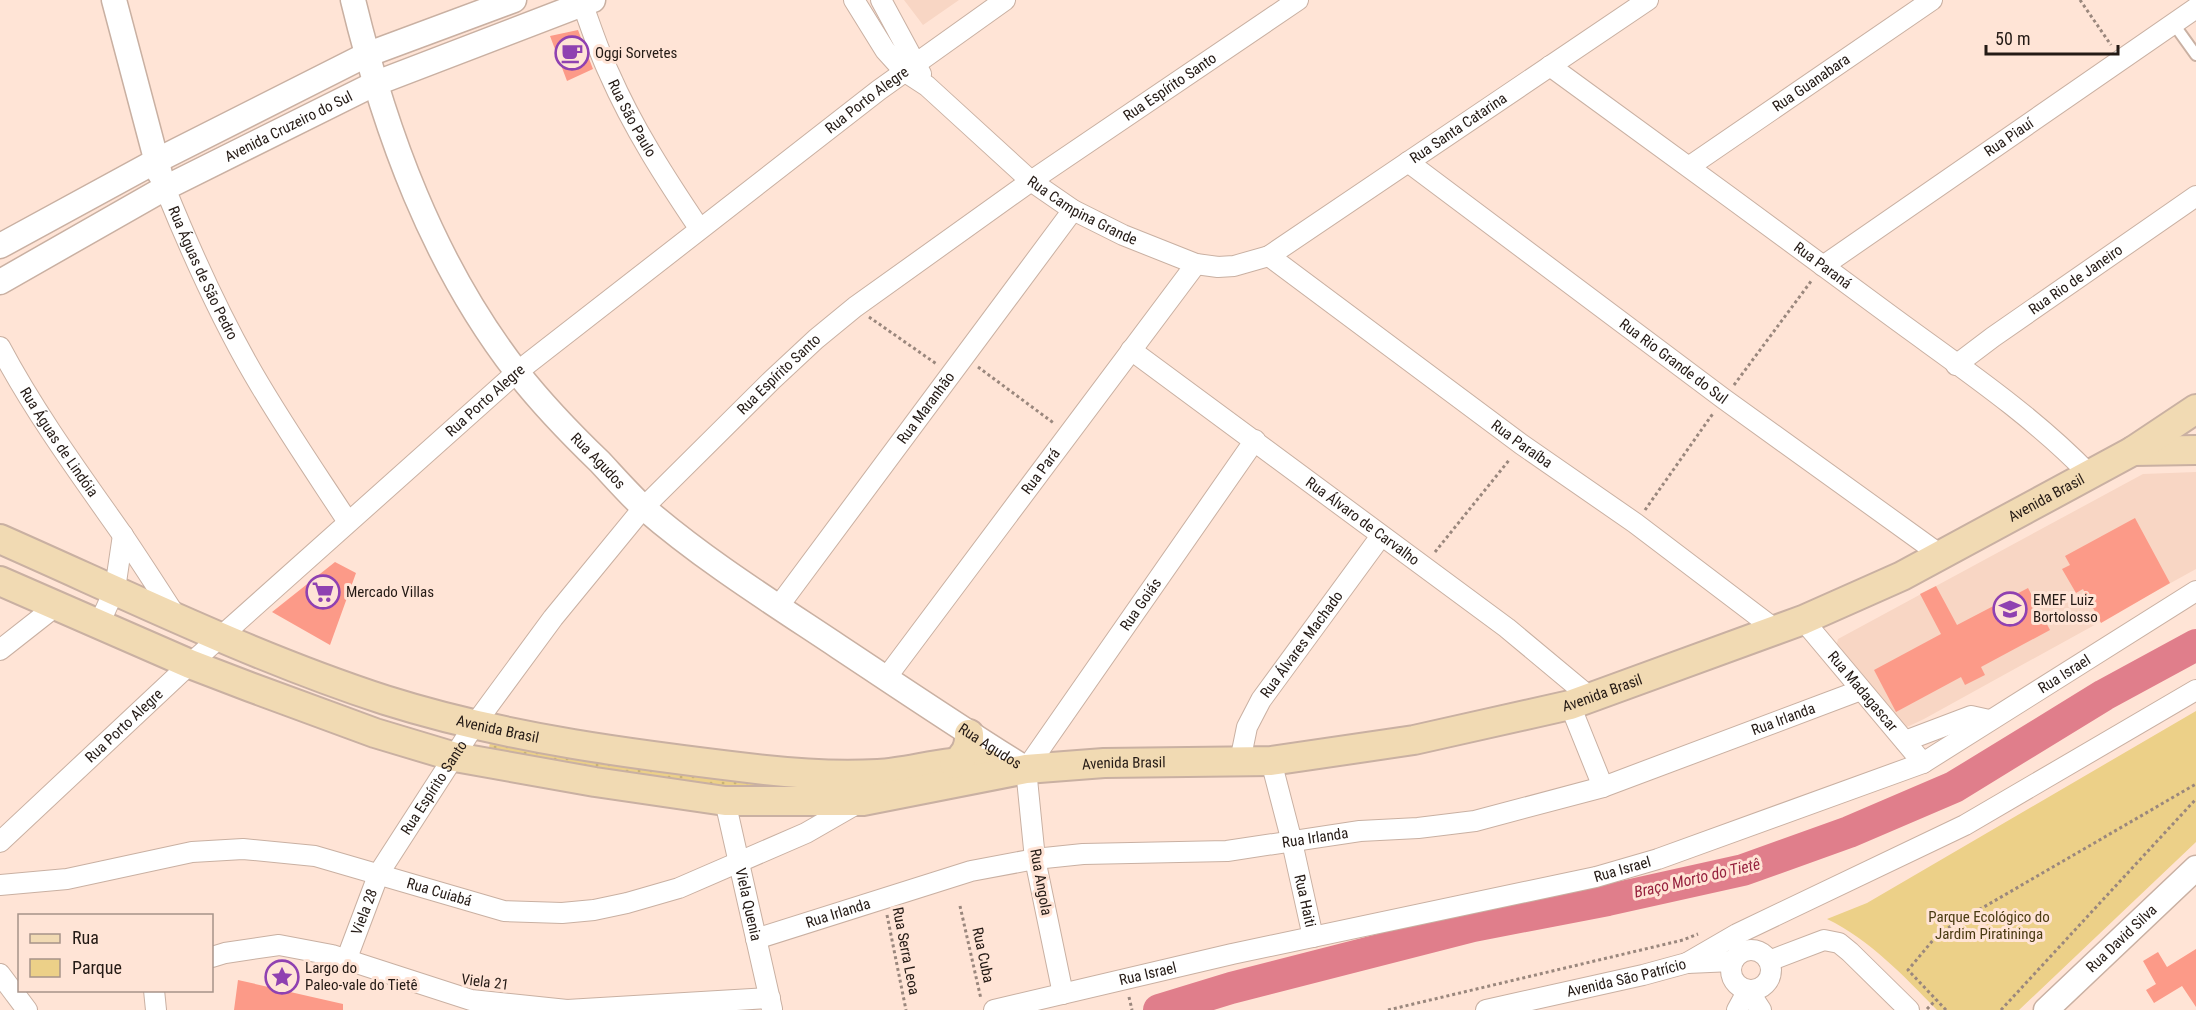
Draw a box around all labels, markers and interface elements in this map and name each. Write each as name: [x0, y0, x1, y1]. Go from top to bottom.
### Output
scale bar: [1986, 18, 2118, 56]
text: 50 m: [1995, 28, 2030, 49]
cafe icon: Oggi Sorvetes: [554, 35, 590, 71]
place label: Oggi Sorvetes: [595, 44, 678, 62]
street label: Rua Espírito Santo: [1120, 49, 1220, 125]
street label: Rua Guanabara: [1769, 50, 1853, 116]
street label: Rua Porto Alegre: [822, 63, 912, 137]
street label: Rua São Paulo: [604, 77, 660, 160]
street label: Avenida Cruzeiro do Sul: [222, 87, 355, 166]
street label: Rua Santa Catarina: [1406, 89, 1510, 167]
street label: Rua Piauí: [1981, 113, 2038, 161]
street label: Rua Campina Grande: [1024, 172, 1140, 249]
street label: Rua Águas de São Pedro: [164, 203, 242, 343]
street label: Rua Paraná: [1790, 238, 1855, 293]
street label: Rua Rio de Janeiro: [2025, 241, 2126, 318]
street label: Rua Rio Grande do Sul: [1616, 315, 1731, 408]
street label: Rua Espírito Santo: [733, 330, 824, 418]
street label: Rua Porto Alegre: [442, 360, 528, 440]
street label: Rua Maranhão: [893, 368, 959, 447]
street label: Rua Águas de Lindóia: [16, 384, 102, 500]
street label: Rua Paraíba: [1488, 416, 1556, 472]
street label: Rua Agudos: [567, 429, 629, 493]
street label: Rua Pará: [1018, 445, 1064, 498]
street label: Avenida Brasil: [2005, 470, 2087, 526]
street label: Rua Álvaro de Carvalho: [1302, 473, 1423, 569]
supermarket icon: Mercado Villas: [305, 574, 341, 610]
street label: Rua Goiás: [1116, 574, 1165, 634]
place label: Mercado Villas: [346, 583, 434, 601]
street label: Rua Álvares Machado: [1257, 587, 1347, 701]
school or university icon: EMEF Luiz Bortolosso: [1992, 591, 2028, 627]
place label: EMEF Luiz Bortolosso: [2033, 591, 2098, 626]
street label: Rua Madagascar: [1824, 647, 1902, 735]
street label: Rua Israel: [2035, 651, 2094, 697]
street label: Avenida Brasil: [1561, 670, 1645, 715]
street label: Rua Porto Alegre: [81, 685, 167, 766]
street label: Rua Irlanda: [1749, 699, 1818, 739]
street label: Avenida Brasil: [455, 711, 540, 747]
street label: Rua Agudos: [955, 719, 1025, 773]
street label: Rua Espírito Santo: [397, 737, 471, 838]
street label: Avenida Brasil: [1081, 753, 1166, 774]
street label: Rua Irlanda: [1281, 824, 1349, 852]
street label: Rua Angola: [1026, 847, 1056, 917]
street label: Rua Israel: [1592, 853, 1653, 886]
water label: Braço Morto do Tietê: [1632, 854, 1762, 902]
street label: Viela Quenia: [731, 866, 765, 943]
street label: Rua Haiti: [1290, 873, 1320, 929]
street label: Rua Cuiabá: [405, 874, 474, 910]
street label: Viela 28: [348, 886, 381, 937]
street label: Rua Irlanda: [803, 894, 873, 932]
street label: Rua David Silva: [2082, 901, 2161, 976]
street label: Rua Serra Leoa: [889, 906, 923, 996]
park label: Parque Ecológico do Jardim Piratininga: [1928, 908, 2050, 943]
legend: [18, 914, 213, 992]
street label: Rua Cuba: [968, 926, 998, 984]
text: Rua: [72, 927, 99, 948]
street label: Avenida São Patrício: [1565, 955, 1688, 1001]
text: Parque: [72, 957, 122, 978]
street label: Rua Israel: [1117, 958, 1178, 989]
place icon: Largo do Paleo-vale do Tietê: [264, 959, 300, 995]
place label: Largo do Paleo-vale do Tietê: [305, 959, 417, 994]
street label: Viela 21: [460, 970, 510, 994]

